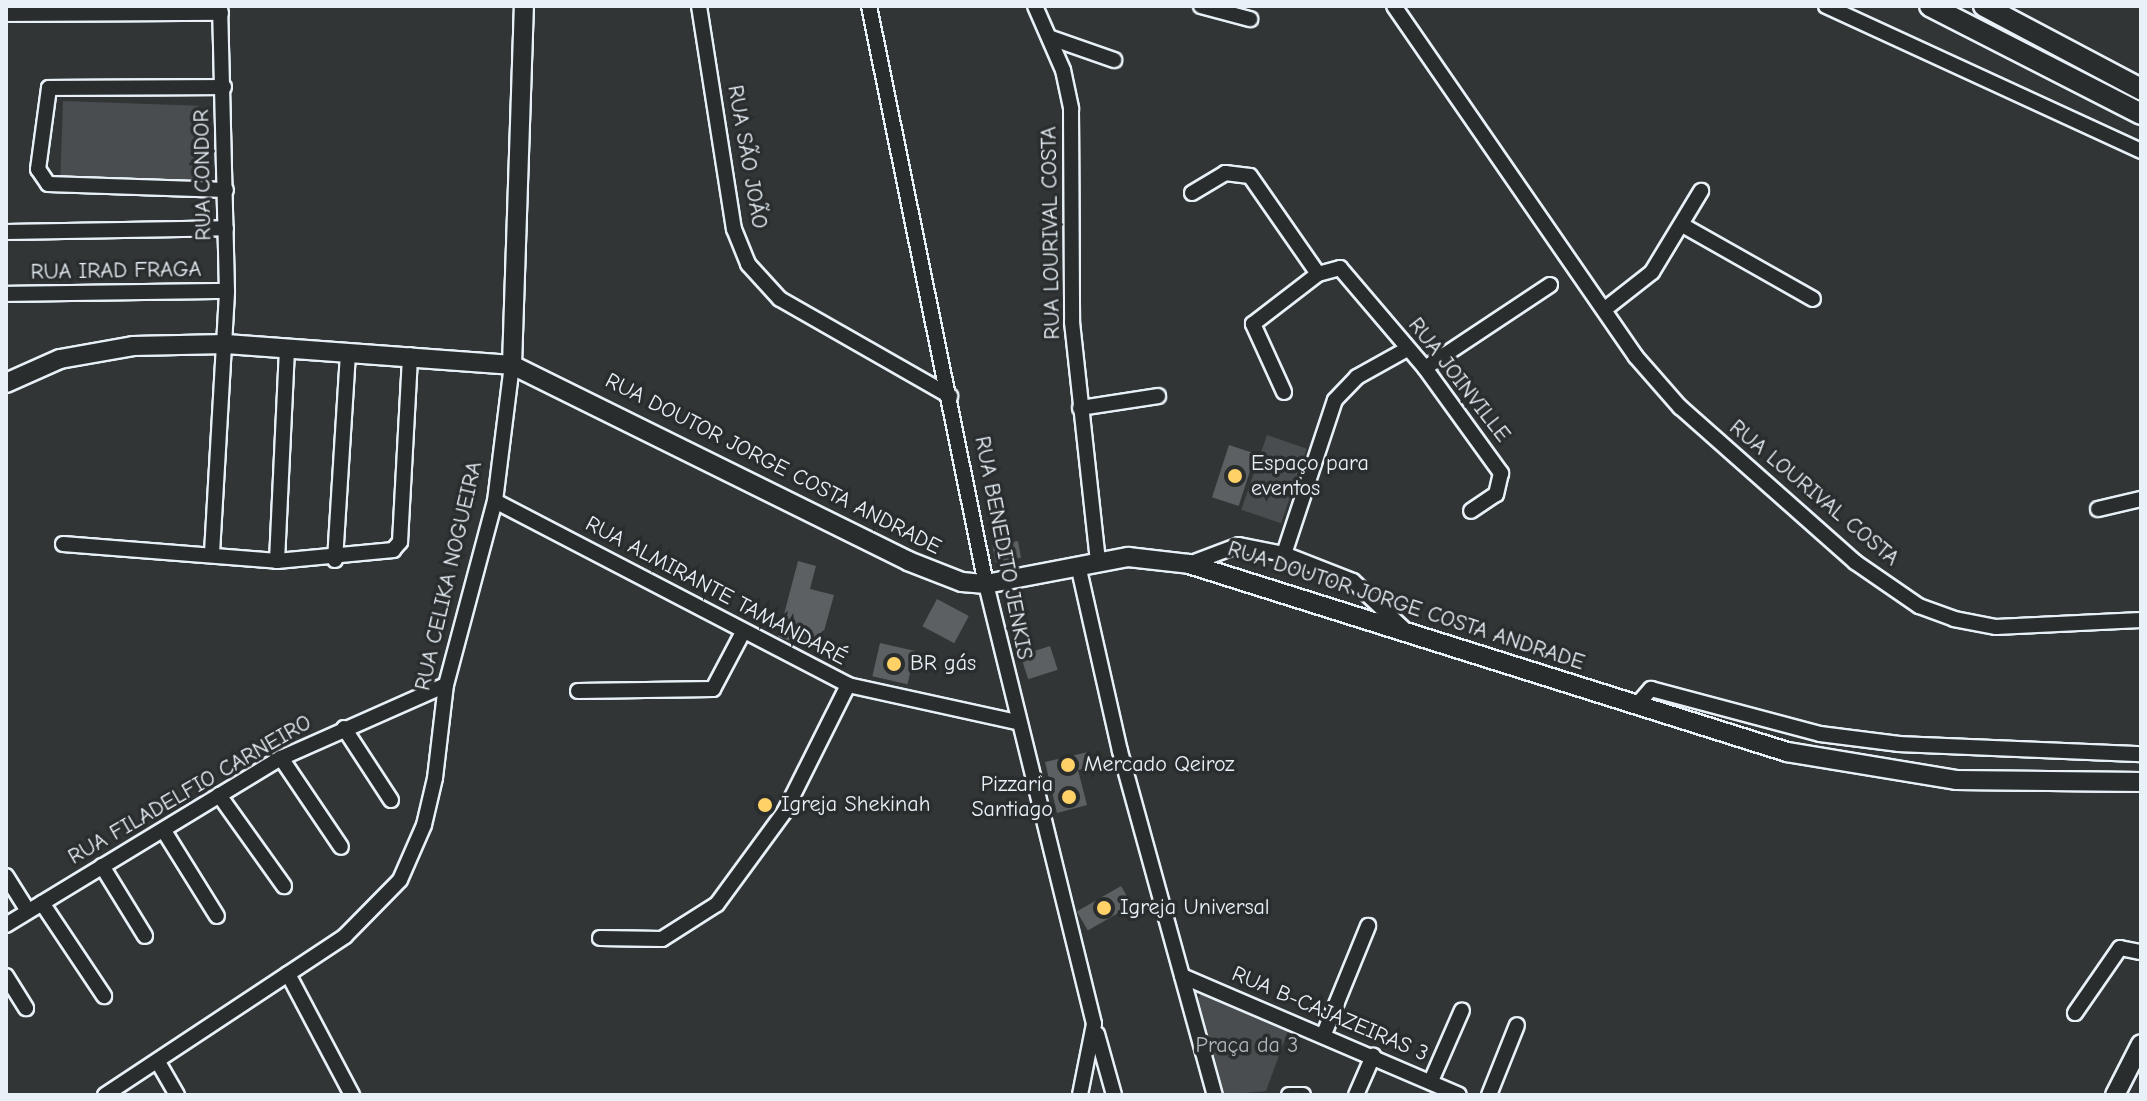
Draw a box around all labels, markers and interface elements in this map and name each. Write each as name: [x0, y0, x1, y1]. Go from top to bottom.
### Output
street label: RUA SÃO JOÃO: [721, 83, 773, 231]
street label: RUA CONDOR: [189, 109, 217, 241]
street label: RUA LOURIVAL COSTA: [1036, 126, 1066, 340]
street label: RUA IRAD FRAGA: [30, 256, 202, 286]
street label: RUA JOINVILLE: [1402, 313, 1516, 447]
street label: RUA DOUTOR JORGE COSTA ANDRADE: [601, 367, 945, 561]
street label: RUA LOURIVAL COSTA: [1724, 414, 1904, 572]
street label: RUA BENEDITO JENKIS: [968, 434, 1038, 662]
place label: Espaço para eventos: [1251, 450, 1369, 502]
street label: RUA CELIKA NOGUEIRA: [410, 459, 488, 693]
marker: Espaço para eventos: [1226, 467, 1244, 485]
street label: RUA ALMIRANTE TAMANDARÉ: [581, 511, 851, 671]
street label: RUA DOUTOR JORGE COSTA ANDRADE: [1224, 536, 1588, 676]
place label: BR gás: [910, 651, 976, 677]
marker: BR gás: [885, 655, 903, 673]
street label: RUA FILADELFIO CARNEIRO: [64, 709, 316, 871]
place label: Mercado Qeiroz: [1084, 752, 1235, 778]
marker: Mercado Qeiroz: [1059, 756, 1077, 774]
place label: Pizzaria Santiago: [971, 771, 1053, 822]
marker: Pizzaria Santiago: [1060, 788, 1078, 806]
place label: Igreja Shekinah: [781, 792, 930, 818]
marker: Igreja Shekinah: [756, 796, 774, 814]
place label: Igreja Universal: [1120, 895, 1270, 921]
marker: Igreja Universal: [1095, 899, 1113, 917]
street label: RUA B-CAJAZEIRAS 3: [1228, 961, 1432, 1067]
park label: Praça da 3: [1196, 1033, 1298, 1059]

